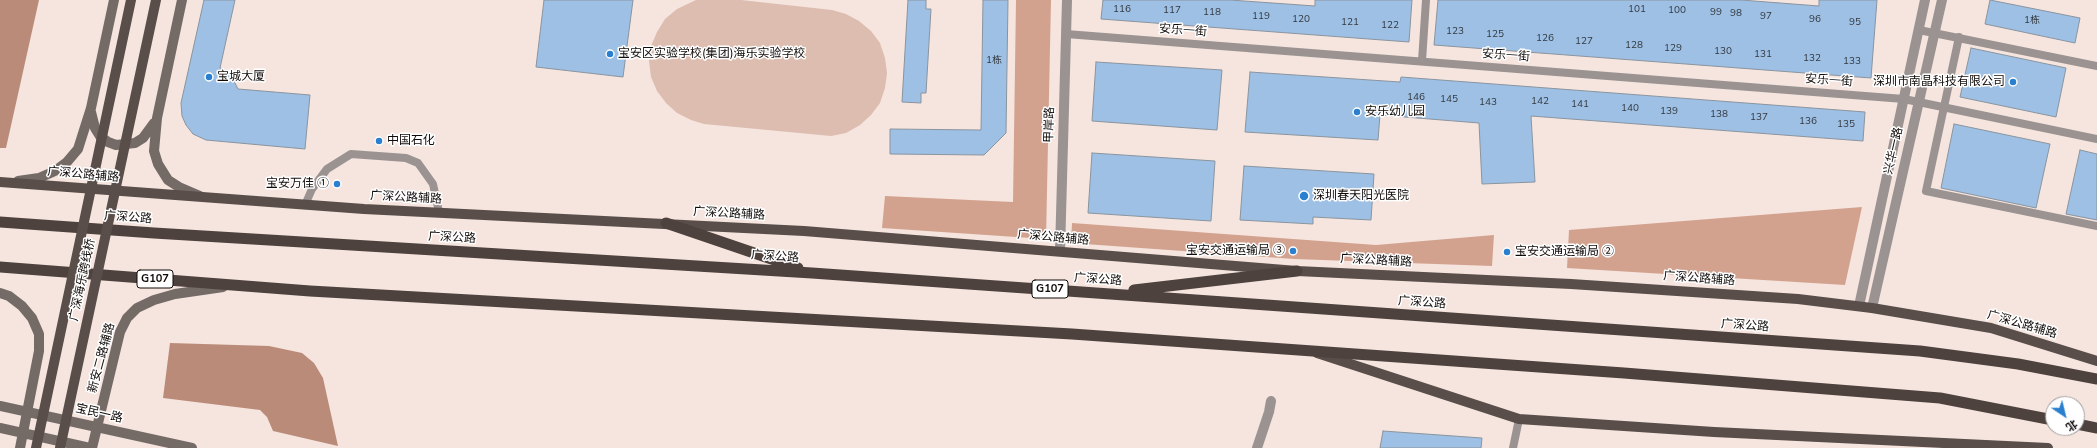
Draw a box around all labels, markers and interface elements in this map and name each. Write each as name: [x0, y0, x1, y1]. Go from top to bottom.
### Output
house number: 116: [1113, 4, 1131, 16]
house number: 101: [1628, 4, 1646, 16]
house number: 117: [1163, 5, 1181, 17]
house number: 100: [1668, 5, 1686, 17]
house number: 118: [1203, 7, 1221, 19]
house number: 99: [1710, 7, 1722, 19]
house number: 98: [1730, 8, 1742, 20]
house number: 119: [1252, 11, 1270, 23]
house number: 97: [1760, 11, 1772, 23]
house number: 120: [1292, 14, 1310, 26]
house number: 96: [1809, 14, 1821, 26]
house number: 1栋: [2024, 15, 2040, 27]
house number: 121: [1341, 17, 1359, 29]
house number: 95: [1849, 17, 1861, 29]
house number: 122: [1381, 20, 1399, 32]
street label: 安乐一街: [1159, 22, 1207, 40]
house number: 123: [1446, 26, 1464, 38]
house number: 125: [1486, 29, 1504, 41]
house number: 126: [1536, 33, 1554, 45]
house number: 127: [1575, 36, 1593, 48]
house number: 128: [1625, 40, 1643, 52]
house number: 129: [1664, 43, 1682, 55]
house number: 130: [1714, 46, 1732, 58]
place label: 宝安区实验学校(集团)海乐实验学校: [618, 47, 806, 61]
street label: 安乐一街: [1482, 47, 1530, 65]
marker: 宝安区实验学校(集团)海乐实验学校: [605, 49, 615, 59]
house number: 131: [1754, 49, 1772, 61]
house number: 132: [1803, 53, 1821, 65]
house number: 1栋: [986, 55, 1002, 67]
house number: 133: [1843, 56, 1861, 68]
place label: 宝城大厦: [217, 70, 265, 84]
marker: 宝城大厦: [204, 72, 214, 82]
street label: 安乐一街: [1805, 72, 1853, 90]
place label: 深圳市南晶科技有限公司: [1873, 75, 2005, 89]
marker: 深圳市南晶科技有限公司: [2008, 77, 2018, 87]
house number: 146: [1407, 92, 1425, 104]
house number: 145: [1440, 94, 1458, 106]
house number: 142: [1531, 96, 1549, 108]
house number: 143: [1479, 97, 1497, 109]
house number: 141: [1571, 99, 1589, 111]
house number: 140: [1621, 103, 1639, 115]
place label: 安乐幼儿园: [1365, 105, 1425, 119]
house number: 139: [1660, 106, 1678, 118]
street label: 甲岸路: [1042, 107, 1058, 143]
marker: 安乐幼儿园: [1352, 107, 1362, 117]
house number: 138: [1710, 109, 1728, 121]
house number: 137: [1750, 112, 1768, 124]
house number: 136: [1799, 116, 1817, 128]
house number: 135: [1837, 119, 1855, 131]
street label: 兴华一路: [1882, 126, 1906, 176]
place label: 中国石化: [387, 134, 435, 148]
marker: 中国石化: [374, 136, 384, 146]
street label: 广深公路辅路: [47, 165, 119, 185]
place label: 宝安万佳 ①: [266, 177, 329, 191]
marker: 宝安万佳 ①: [332, 179, 342, 189]
street label: 广深公路辅路: [370, 189, 442, 207]
place label: 深圳春天阳光医院: [1313, 189, 1409, 203]
marker: 深圳春天阳光医院: [1298, 190, 1310, 202]
street label: 广深公路辅路: [693, 205, 765, 223]
street label: 广深公路: [104, 209, 152, 227]
street label: 广深公路辅路: [1017, 228, 1089, 248]
street label: 广深公路: [428, 230, 476, 246]
street label: 广深海乐跨线桥: [67, 237, 99, 323]
place label: 宝安交通运输局 ③: [1186, 244, 1285, 258]
place label: 宝安交通运输局 ②: [1515, 245, 1614, 259]
marker: 宝安交通运输局 ③: [1288, 246, 1298, 256]
marker: 宝安交通运输局 ②: [1502, 247, 1512, 257]
street label: 广深公路: [751, 248, 799, 266]
street label: 广深公路辅路: [1340, 252, 1412, 270]
street label: 广深公路辅路: [1663, 269, 1735, 289]
road number: G107: [137, 270, 173, 288]
street label: 广深公路: [1074, 271, 1122, 289]
road number: G107: [1032, 280, 1068, 298]
street label: 广深公路: [1398, 294, 1446, 312]
street label: 广深公路辅路: [1985, 308, 2059, 342]
street label: 广深公路: [1721, 317, 1769, 335]
street label: 新安二路辅路: [86, 321, 118, 395]
north arrow: [2045, 396, 2085, 436]
street label: 宝民一路: [74, 402, 124, 426]
text: 北: [2063, 416, 2080, 435]

